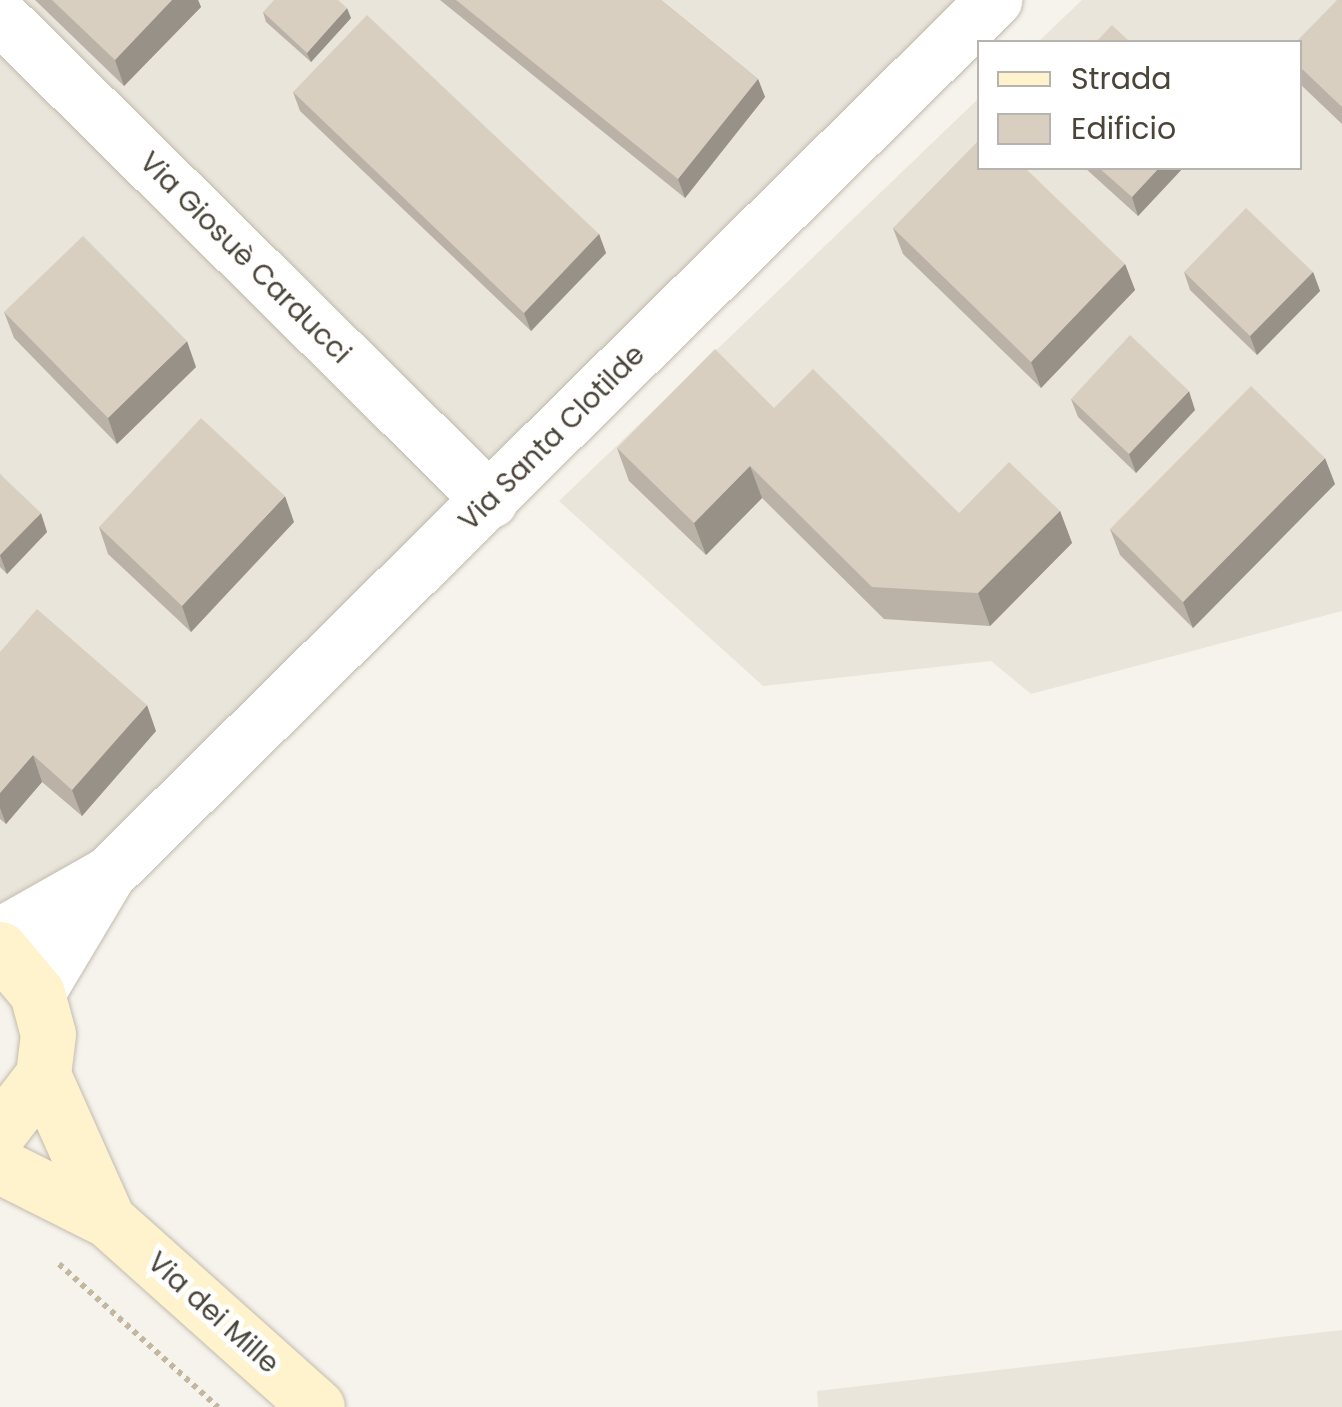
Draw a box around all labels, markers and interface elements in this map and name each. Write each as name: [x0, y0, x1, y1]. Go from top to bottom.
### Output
legend: [977, 40, 1302, 170]
text: Strada: [1071, 57, 1172, 100]
text: Edificio: [1071, 107, 1176, 150]
street label: Via Giosuè Carducci: [132, 145, 358, 371]
street label: Via Santa Clotilde: [452, 338, 652, 538]
street label: Via dei Mille: [140, 1245, 286, 1381]

